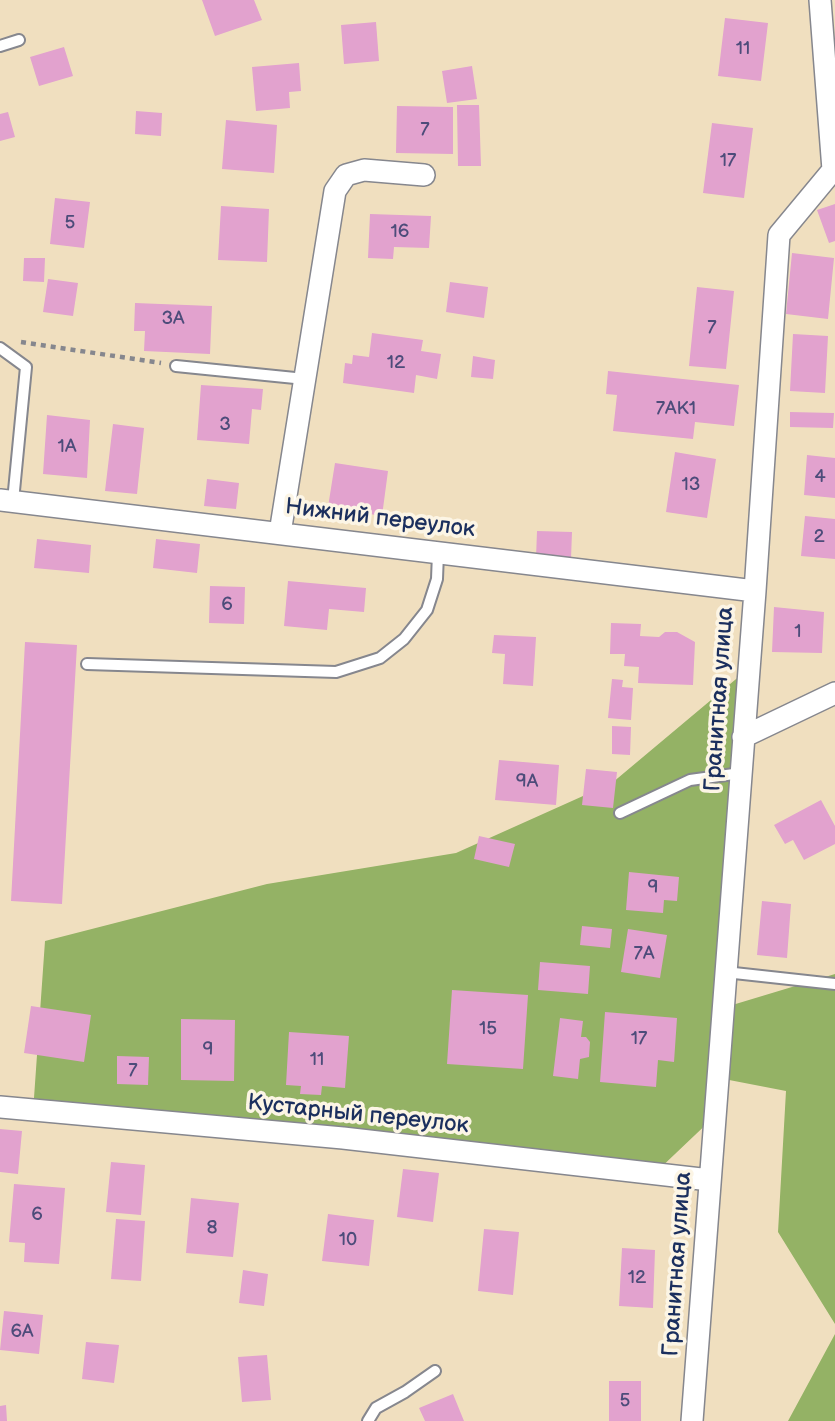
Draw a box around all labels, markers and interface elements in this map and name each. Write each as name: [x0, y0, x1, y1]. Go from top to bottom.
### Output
house number: 11: [736, 38, 750, 60]
house number: 7: [420, 119, 430, 141]
house number: 17: [720, 150, 736, 172]
house number: 5: [65, 212, 75, 234]
house number: 16: [391, 221, 409, 243]
house number: 3А: [161, 308, 185, 330]
house number: 7: [707, 317, 717, 339]
house number: 12: [387, 352, 405, 374]
house number: 7АК1: [656, 398, 696, 420]
house number: 3: [219, 414, 231, 436]
house number: 1А: [58, 436, 76, 458]
house number: 4: [814, 466, 826, 488]
house number: 13: [681, 474, 701, 496]
street label: Нижний переулок: [284, 494, 476, 544]
house number: 2: [813, 526, 825, 548]
house number: 6: [221, 594, 233, 616]
street label: Гранитная улица: [700, 606, 740, 792]
house number: 1: [794, 621, 802, 643]
house number: 9А: [516, 771, 538, 793]
house number: 9: [648, 877, 658, 899]
house number: 7А: [634, 943, 654, 965]
house number: 15: [479, 1018, 497, 1040]
house number: 17: [631, 1028, 647, 1050]
house number: 9: [203, 1039, 213, 1061]
house number: 11: [310, 1049, 324, 1071]
house number: 7: [128, 1060, 138, 1082]
street label: Кустарный переулок: [246, 1090, 470, 1140]
street label: Гранитная улица: [658, 1171, 698, 1357]
house number: 6: [31, 1204, 43, 1226]
house number: 8: [206, 1217, 218, 1239]
house number: 10: [339, 1229, 357, 1251]
house number: 12: [628, 1267, 646, 1289]
house number: 6А: [10, 1321, 34, 1343]
house number: 5: [620, 1390, 630, 1412]

